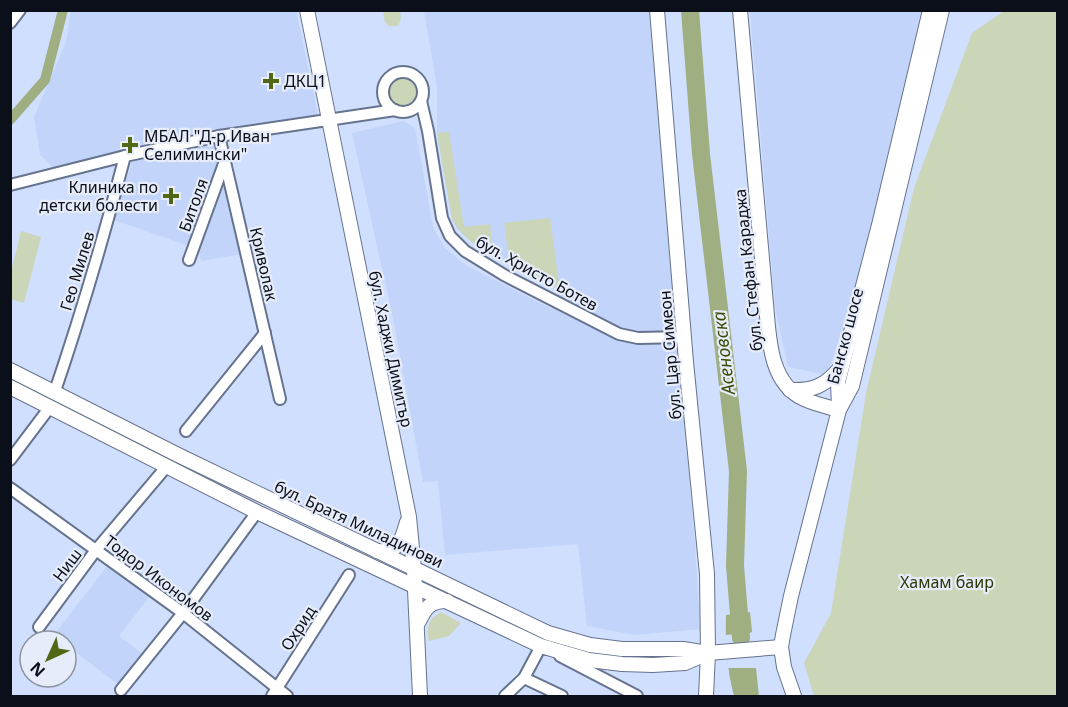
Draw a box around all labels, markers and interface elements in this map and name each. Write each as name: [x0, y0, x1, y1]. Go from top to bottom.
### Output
place label: ДКЦ1: [284, 70, 327, 92]
marker: ДКЦ1: [262, 72, 280, 90]
place label: МБАЛ "Д-р Иван Селимински": [144, 125, 270, 165]
marker: МБАЛ "Д-р Иван Селимински": [121, 136, 139, 154]
street label: Битоля: [173, 175, 213, 235]
place label: Клиника по детски болести: [39, 176, 158, 216]
marker: Клиника по детски болести: [162, 187, 180, 205]
street label: бул. Стефан Караджа: [729, 188, 767, 352]
street label: Криволак: [245, 225, 283, 303]
street label: Гео Милев: [55, 229, 99, 313]
street label: бул. Христо Ботев: [472, 230, 602, 316]
street label: бул. Хаджи Димитър: [364, 269, 418, 429]
street label: Банско шосе: [822, 285, 868, 386]
street label: бул. Цар Симеон: [653, 290, 687, 420]
water label: Асеновска: [706, 310, 740, 398]
street label: бул. Братя Миладинови: [271, 475, 447, 573]
street label: Тодор Икономов: [100, 530, 218, 626]
street label: Ниш: [47, 544, 87, 586]
park label: Хамам баир: [900, 571, 994, 593]
street label: Охрид: [275, 601, 321, 655]
north arrow: [18, 629, 78, 689]
text: N: [25, 657, 50, 682]

